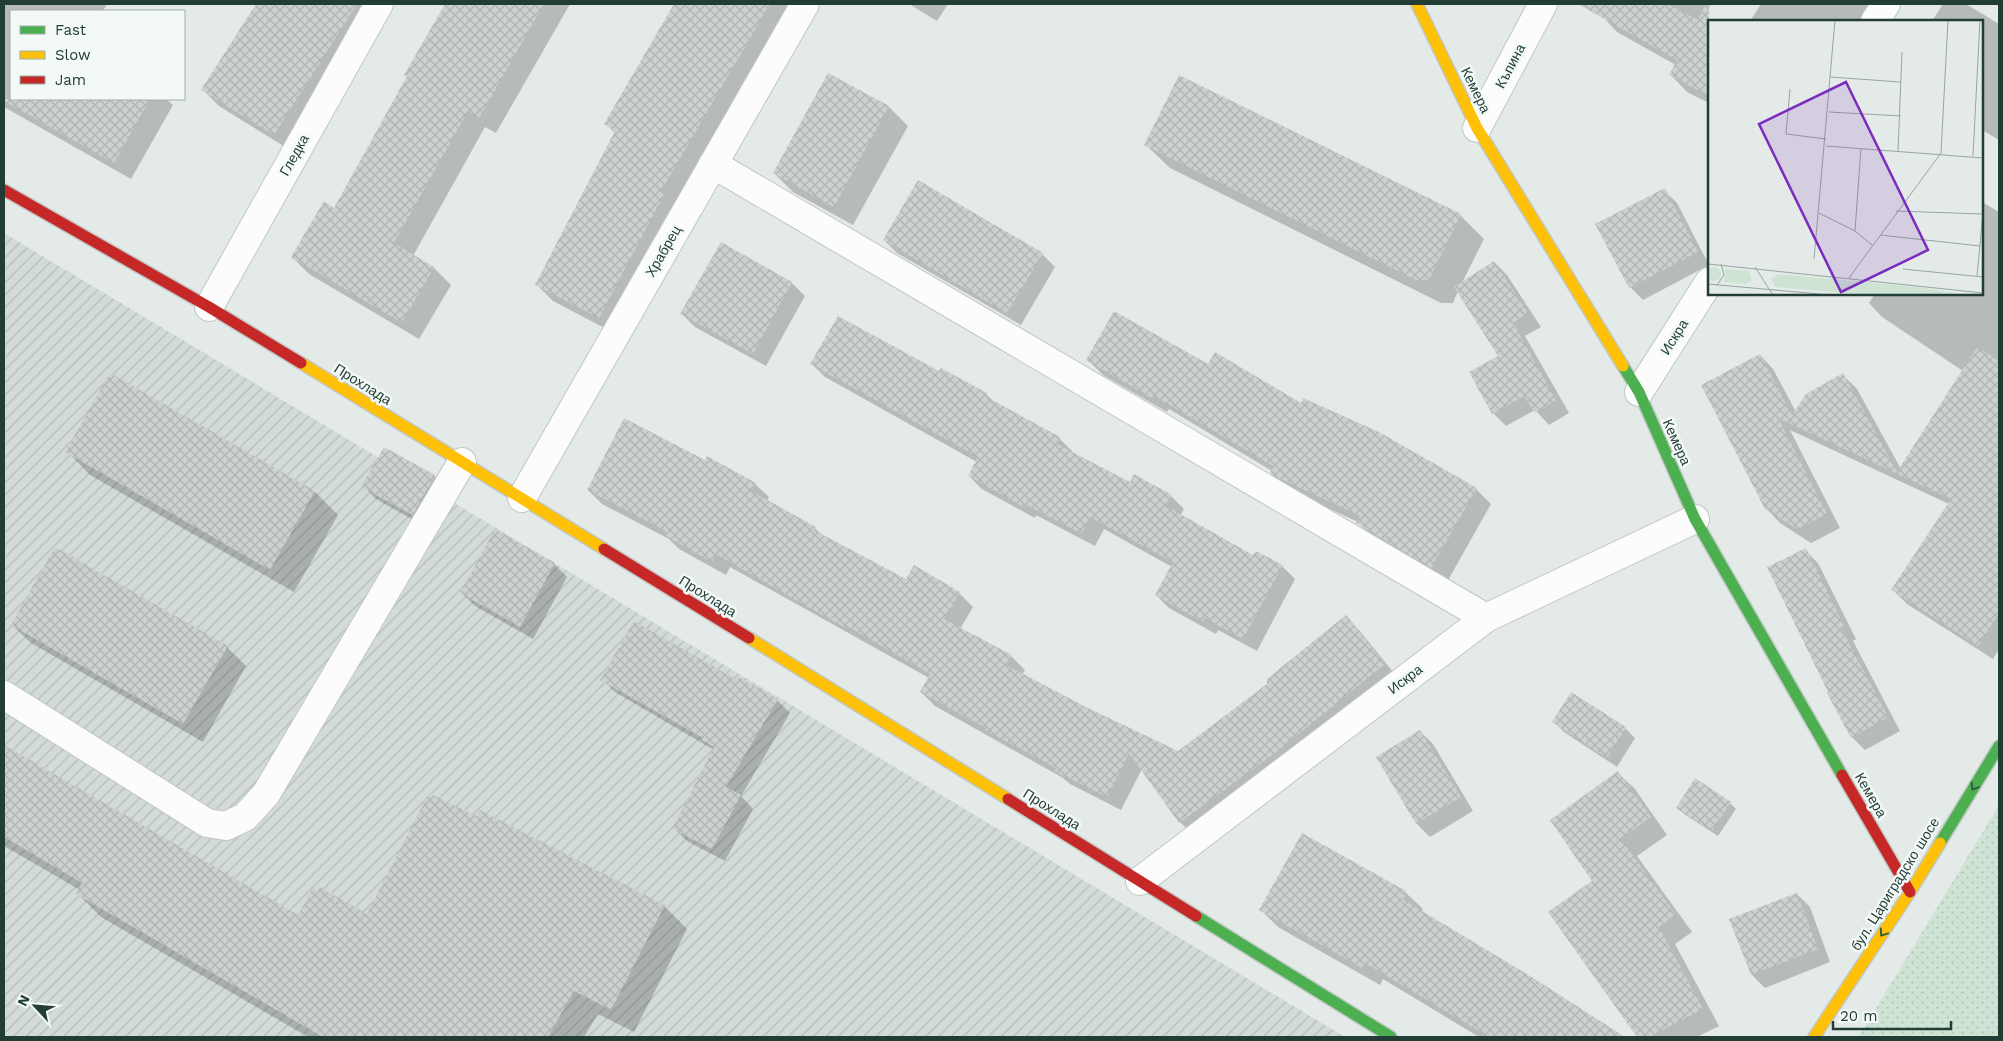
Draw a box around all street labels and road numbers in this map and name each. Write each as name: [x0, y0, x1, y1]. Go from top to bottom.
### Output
street label: Къпина: [1492, 41, 1528, 91]
street label: Кемера: [1458, 65, 1494, 116]
street label: Гледка: [276, 131, 312, 178]
street label: Храбрец: [642, 223, 684, 279]
street label: Искра: [1657, 316, 1691, 358]
street label: Прохлада: [331, 360, 395, 408]
street label: Кемера: [1660, 416, 1694, 468]
street label: Прохлада: [676, 572, 740, 620]
street label: Искра: [1385, 661, 1425, 697]
street label: Кемера: [1852, 770, 1890, 820]
street label: Прохлада: [1020, 785, 1084, 833]
street label: бул. Цариградско шосе: [1848, 814, 1943, 953]

